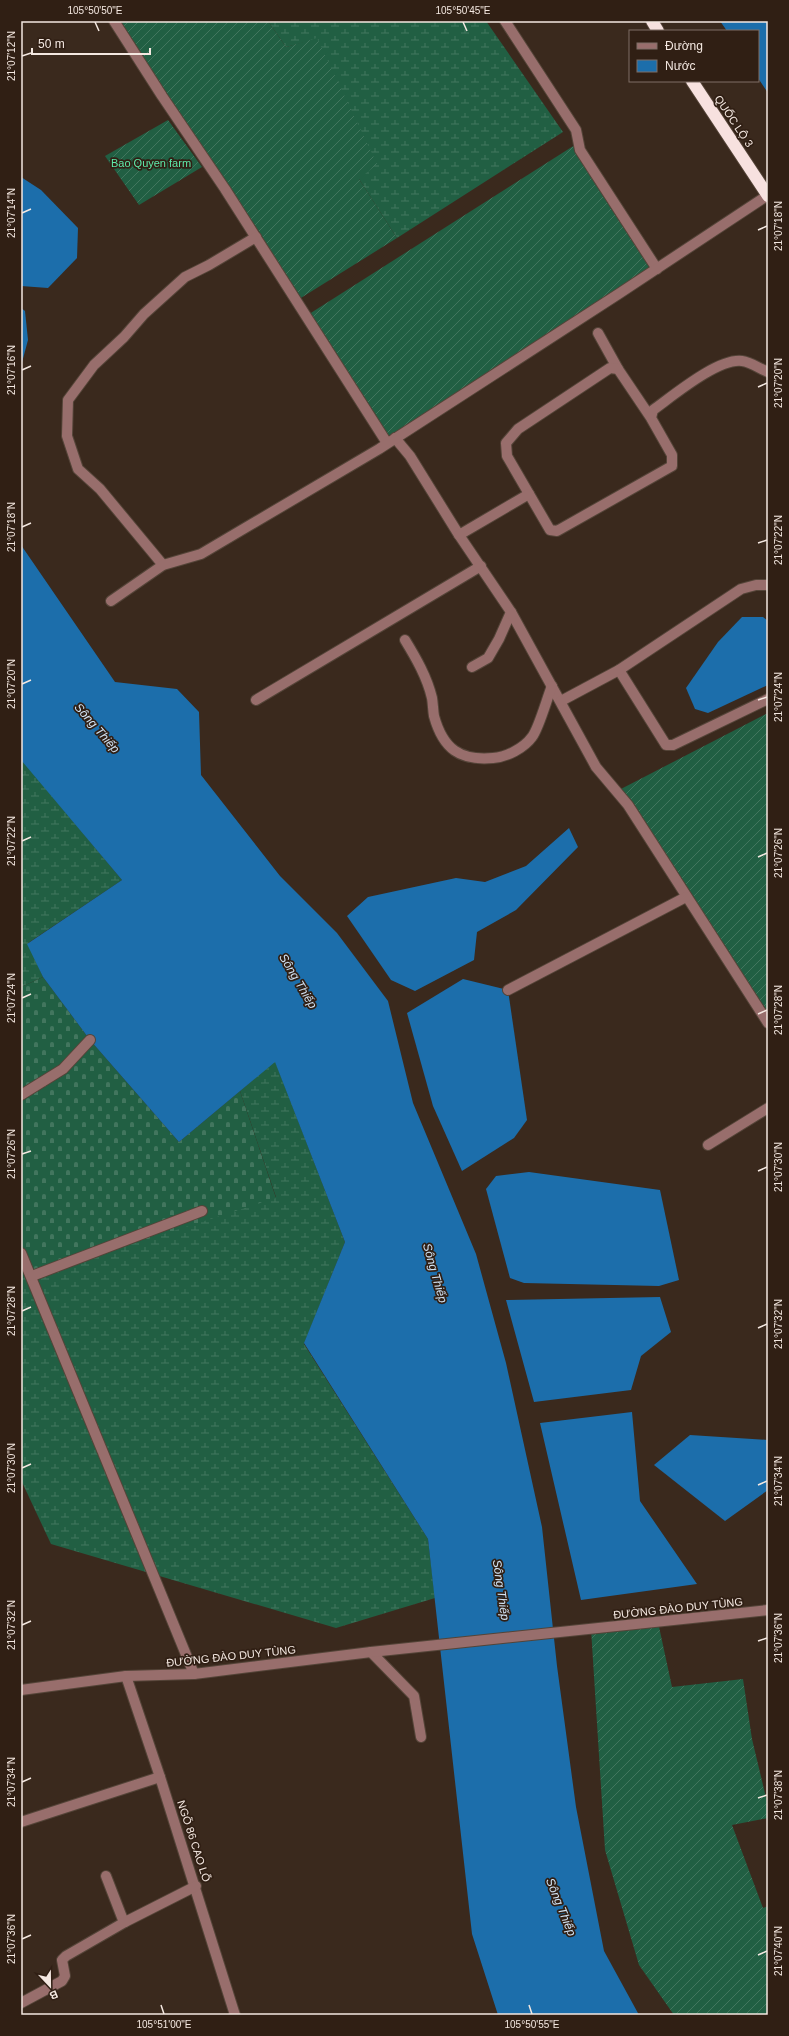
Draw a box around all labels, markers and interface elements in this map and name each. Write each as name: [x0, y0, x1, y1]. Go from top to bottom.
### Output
text: 105°50'50"E: [67, 5, 123, 16]
text: 105°50'45"E: [435, 5, 491, 16]
scale bar: [32, 30, 150, 56]
legend: [629, 30, 759, 82]
text: 21°07'12"N: [6, 31, 17, 81]
text: 50 m: [38, 37, 65, 51]
text: Đường: [665, 39, 703, 53]
text: Nước: [665, 59, 696, 73]
street label: QUỐC LỘ 3: [712, 92, 757, 149]
park label: Bao Quyen farm: [111, 157, 191, 169]
text: 21°07'14"N: [6, 188, 17, 238]
text: 21°07'18"N: [773, 201, 784, 251]
text: 21°07'16"N: [6, 345, 17, 395]
text: 21°07'20"N: [773, 358, 784, 408]
text: 21°07'18"N: [6, 502, 17, 552]
text: 21°07'22"N: [773, 515, 784, 565]
text: 21°07'20"N: [6, 659, 17, 709]
text: 21°07'24"N: [773, 672, 784, 722]
water label: Sông Thiếp: [72, 700, 123, 756]
text: 21°07'22"N: [6, 816, 17, 866]
text: 21°07'26"N: [773, 828, 784, 878]
water label: Sông Thiếp: [276, 951, 320, 1011]
text: 21°07'24"N: [6, 973, 17, 1023]
text: 21°07'28"N: [773, 985, 784, 1035]
text: 21°07'26"N: [6, 1129, 17, 1179]
text: 21°07'30"N: [773, 1142, 784, 1192]
water label: Sông Thiếp: [420, 1242, 450, 1305]
text: 21°07'28"N: [6, 1286, 17, 1336]
text: 21°07'32"N: [773, 1299, 784, 1349]
text: 21°07'30"N: [6, 1443, 17, 1493]
text: 21°07'34"N: [773, 1456, 784, 1506]
water label: Sông Thiếp: [490, 1559, 512, 1622]
street label: ĐƯỜNG ĐÀO DUY TÙNG: [613, 1595, 743, 1621]
text: 21°07'32"N: [6, 1600, 17, 1650]
text: 21°07'36"N: [773, 1613, 784, 1663]
street label: ĐƯỜNG ĐÀO DUY TÙNG: [166, 1643, 296, 1669]
text: 21°07'34"N: [6, 1757, 17, 1807]
text: 21°07'38"N: [773, 1770, 784, 1820]
street label: NGÕ 86 CAO LỖ: [175, 1799, 213, 1884]
water label: Sông Thiếp: [543, 1876, 579, 1938]
text: 21°07'36"N: [6, 1914, 17, 1964]
text: 21°07'40"N: [773, 1926, 784, 1976]
north arrow: [30, 1966, 70, 2006]
text: B: [48, 1988, 60, 2002]
text: 105°51'00"E: [136, 2019, 192, 2030]
text: 105°50'55"E: [504, 2019, 560, 2030]

